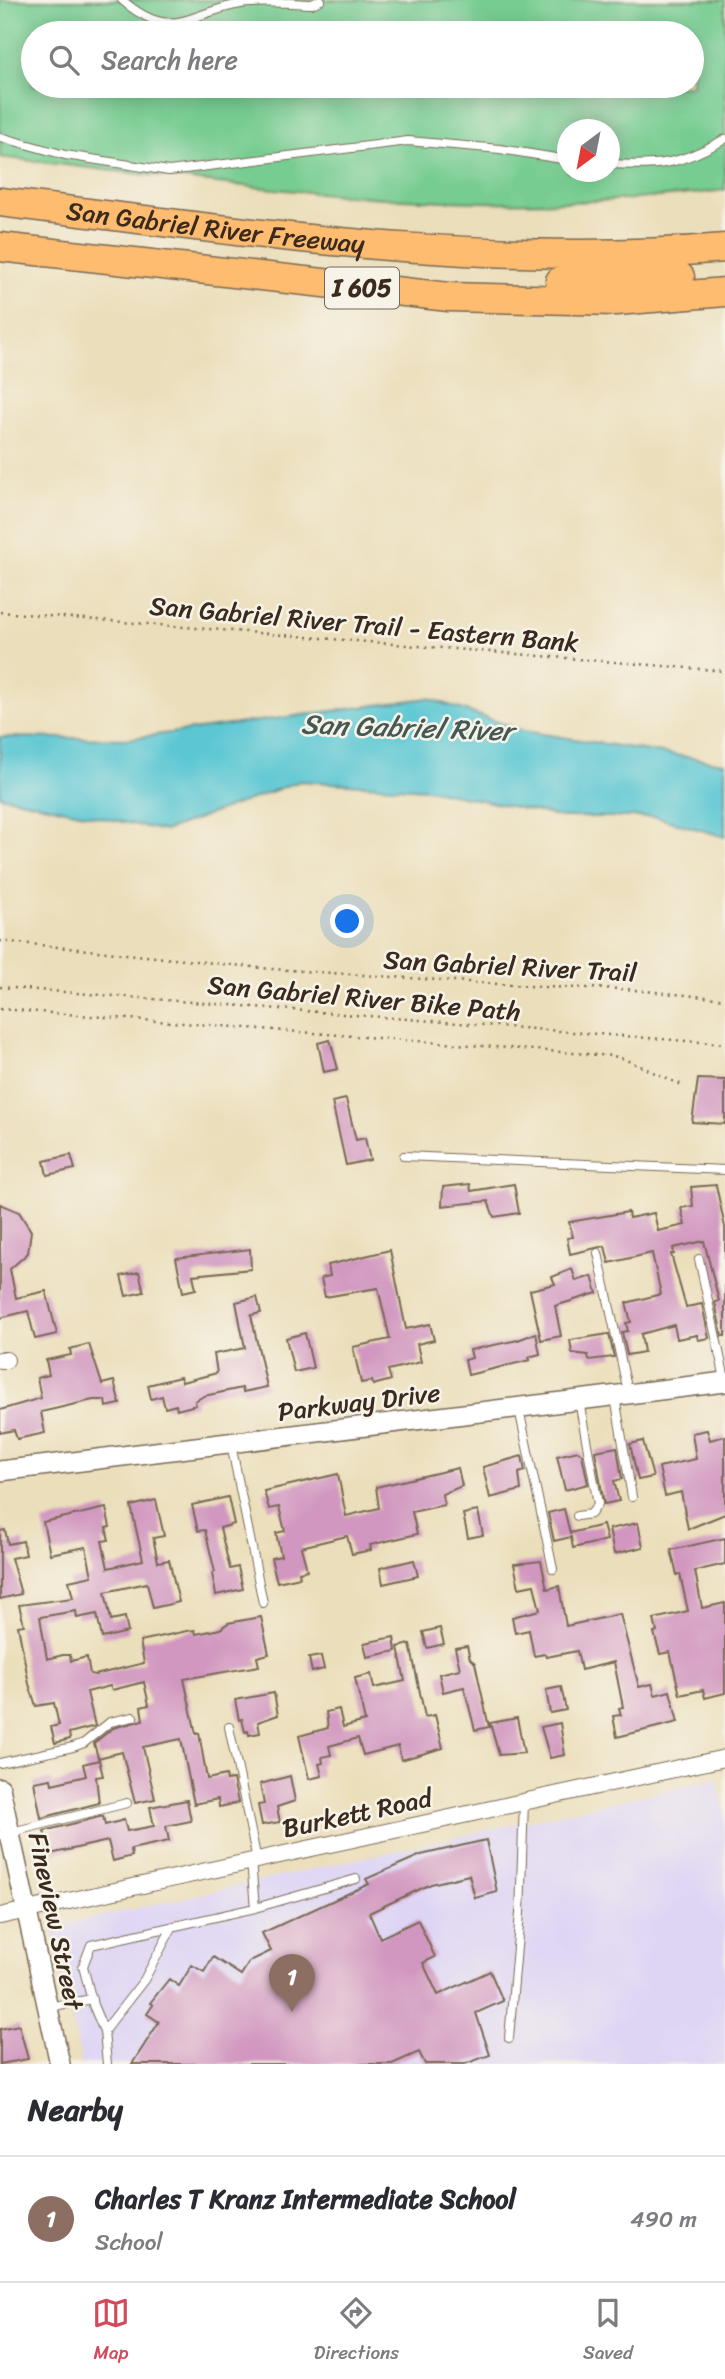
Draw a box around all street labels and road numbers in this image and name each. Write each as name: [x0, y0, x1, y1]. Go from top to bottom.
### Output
street label: San Gabriel River Freeway: [64, 187, 367, 267]
road number: I 605: [325, 268, 399, 309]
street label: San Gabriel River Trail - Eastern Bank: [147, 582, 581, 666]
street label: San Gabriel River Trail: [382, 936, 638, 996]
street label: San Gabriel River Bike Path: [205, 961, 523, 1035]
street label: Parkway Drive: [275, 1369, 443, 1435]
street label: Burkett Road: [278, 1774, 438, 1851]
street label: Fineview Street: [15, 1828, 98, 2016]

